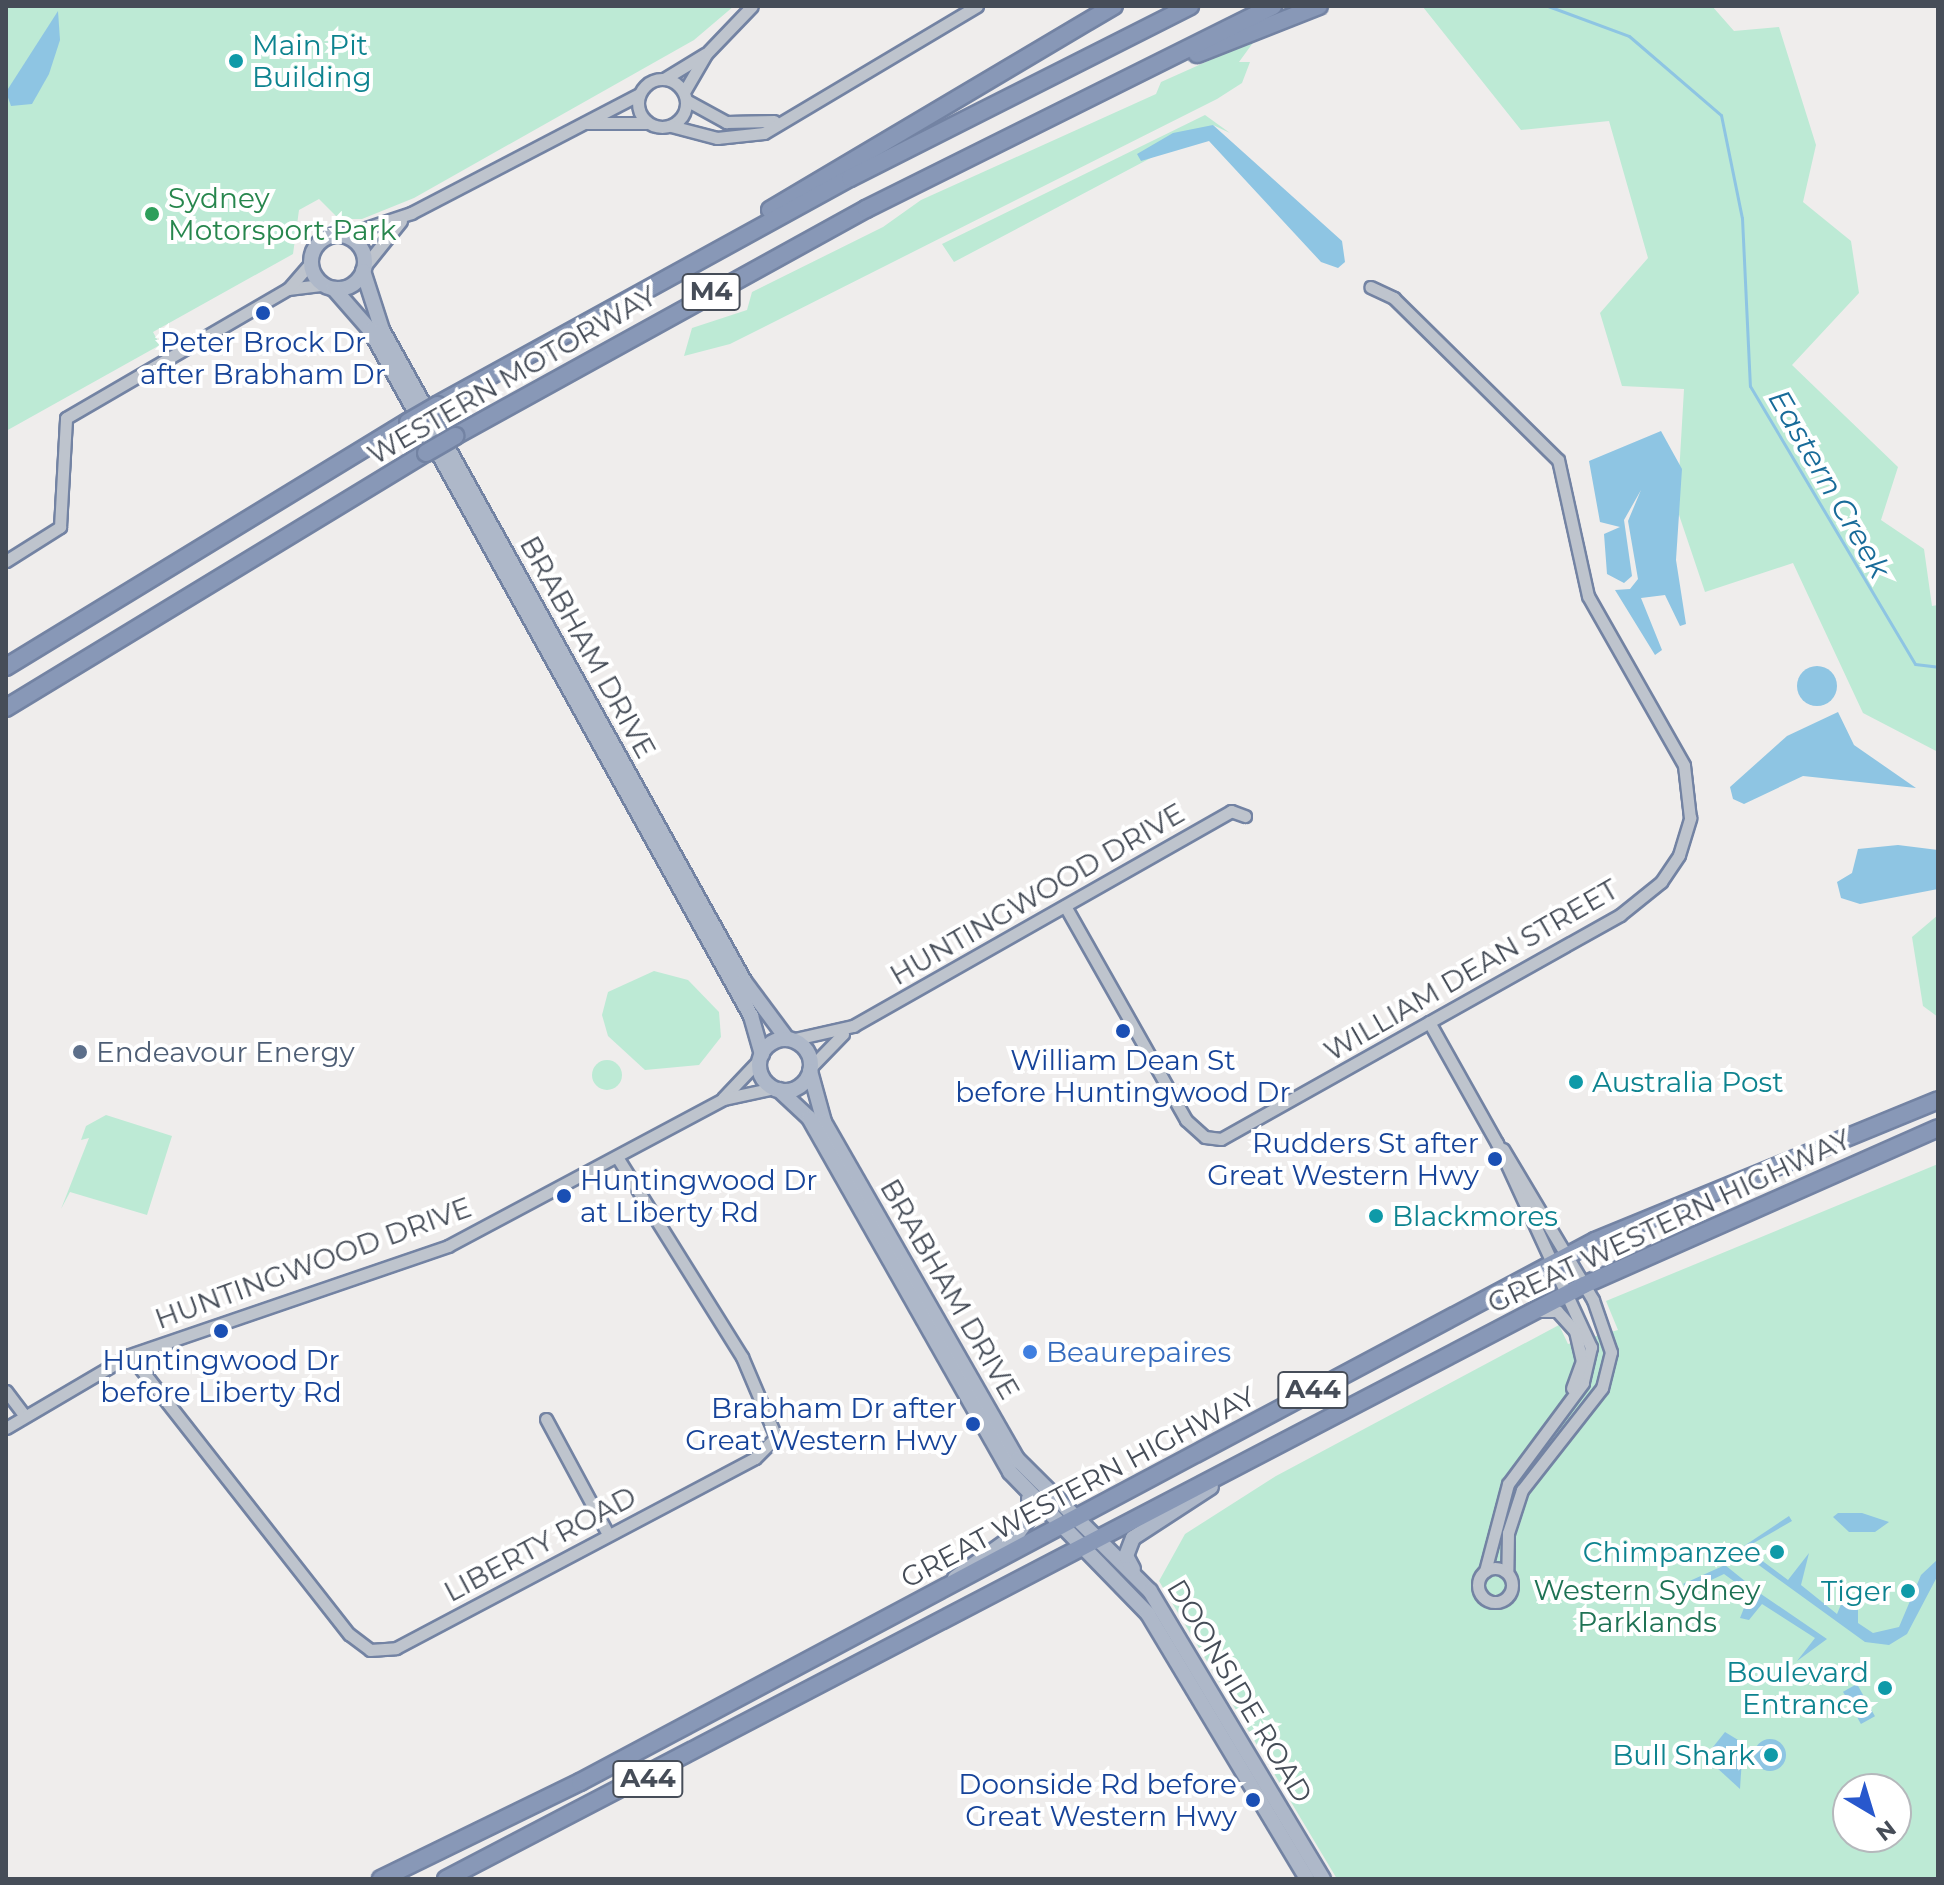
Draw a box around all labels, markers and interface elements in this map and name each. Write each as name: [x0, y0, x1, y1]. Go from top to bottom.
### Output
place label: Main Pit Building: [252, 28, 372, 94]
marker: Main Pit Building: [227, 52, 245, 70]
place label: Sydney Motorsport Park: [168, 181, 396, 247]
marker: Sydney Motorsport Park: [143, 205, 161, 223]
road number: M4: [681, 270, 741, 314]
street label: WESTERN MOTORWAY: [362, 279, 662, 471]
marker: Peter Brock Dr after Brabham Dr: [254, 304, 272, 322]
place label: Peter Brock Dr after Brabham Dr: [140, 325, 386, 391]
water label: Eastern Creek: [1760, 383, 1898, 585]
street label: BRABHAM DRIVE: [513, 530, 663, 764]
street label: HUNTINGWOOD DRIVE: [884, 796, 1190, 992]
street label: WILLIAM DEAN STREET: [1318, 872, 1624, 1068]
marker: William Dean St before Huntingwood Dr: [1114, 1022, 1132, 1040]
place label: Endeavour Energy: [96, 1035, 355, 1069]
marker: Endeavour Energy: [71, 1043, 89, 1061]
place label: William Dean St before Huntingwood Dr: [955, 1043, 1291, 1109]
place label: Australia Post: [1592, 1065, 1784, 1099]
marker: Australia Post: [1567, 1073, 1585, 1091]
street label: GREAT WESTERN HIGHWAY: [1482, 1122, 1856, 1320]
place label: Rudders St after Great Western Hwy: [1207, 1126, 1479, 1192]
marker: Rudders St after Great Western Hwy: [1486, 1150, 1504, 1168]
place label: Huntingwood Dr at Liberty Rd: [580, 1163, 817, 1229]
street label: BRABHAM DRIVE: [873, 1173, 1027, 1405]
marker: Huntingwood Dr at Liberty Rd: [555, 1187, 573, 1205]
street label: HUNTINGWOOD DRIVE: [150, 1190, 476, 1336]
place label: Blackmores: [1392, 1199, 1558, 1233]
marker: Blackmores: [1367, 1207, 1385, 1225]
marker: Huntingwood Dr before Liberty Rd: [212, 1322, 230, 1340]
place label: Beaurepaires: [1046, 1335, 1231, 1369]
place label: Huntingwood Dr before Liberty Rd: [100, 1343, 342, 1409]
marker: Beaurepaires: [1021, 1343, 1039, 1361]
road number: A44: [1277, 1368, 1349, 1412]
street label: GREAT WESTERN HIGHWAY: [895, 1379, 1261, 1595]
place label: Brabham Dr after Great Western Hwy: [685, 1391, 957, 1457]
marker: Brabham Dr after Great Western Hwy: [964, 1415, 982, 1433]
street label: LIBERTY ROAD: [438, 1479, 642, 1609]
place label: Chimpanzee: [1583, 1535, 1761, 1569]
marker: Chimpanzee: [1768, 1543, 1786, 1561]
street label: DOONSIDE ROAD: [1160, 1573, 1320, 1809]
park label: Western Sydney Parklands: [1534, 1573, 1760, 1639]
place label: Tiger: [1821, 1574, 1892, 1608]
marker: Tiger: [1899, 1582, 1917, 1600]
place label: Boulevard Entrance: [1726, 1655, 1869, 1721]
marker: Boulevard Entrance: [1876, 1679, 1894, 1697]
place label: Bull Shark: [1612, 1738, 1755, 1772]
marker: Bull Shark: [1762, 1746, 1780, 1764]
road number: A44: [612, 1757, 684, 1801]
place label: Doonside Rd before Great Western Hwy: [958, 1767, 1237, 1833]
north arrow: [1832, 1773, 1912, 1853]
marker: Doonside Rd before Great Western Hwy: [1244, 1791, 1262, 1809]
text: N: [1871, 1815, 1901, 1847]

